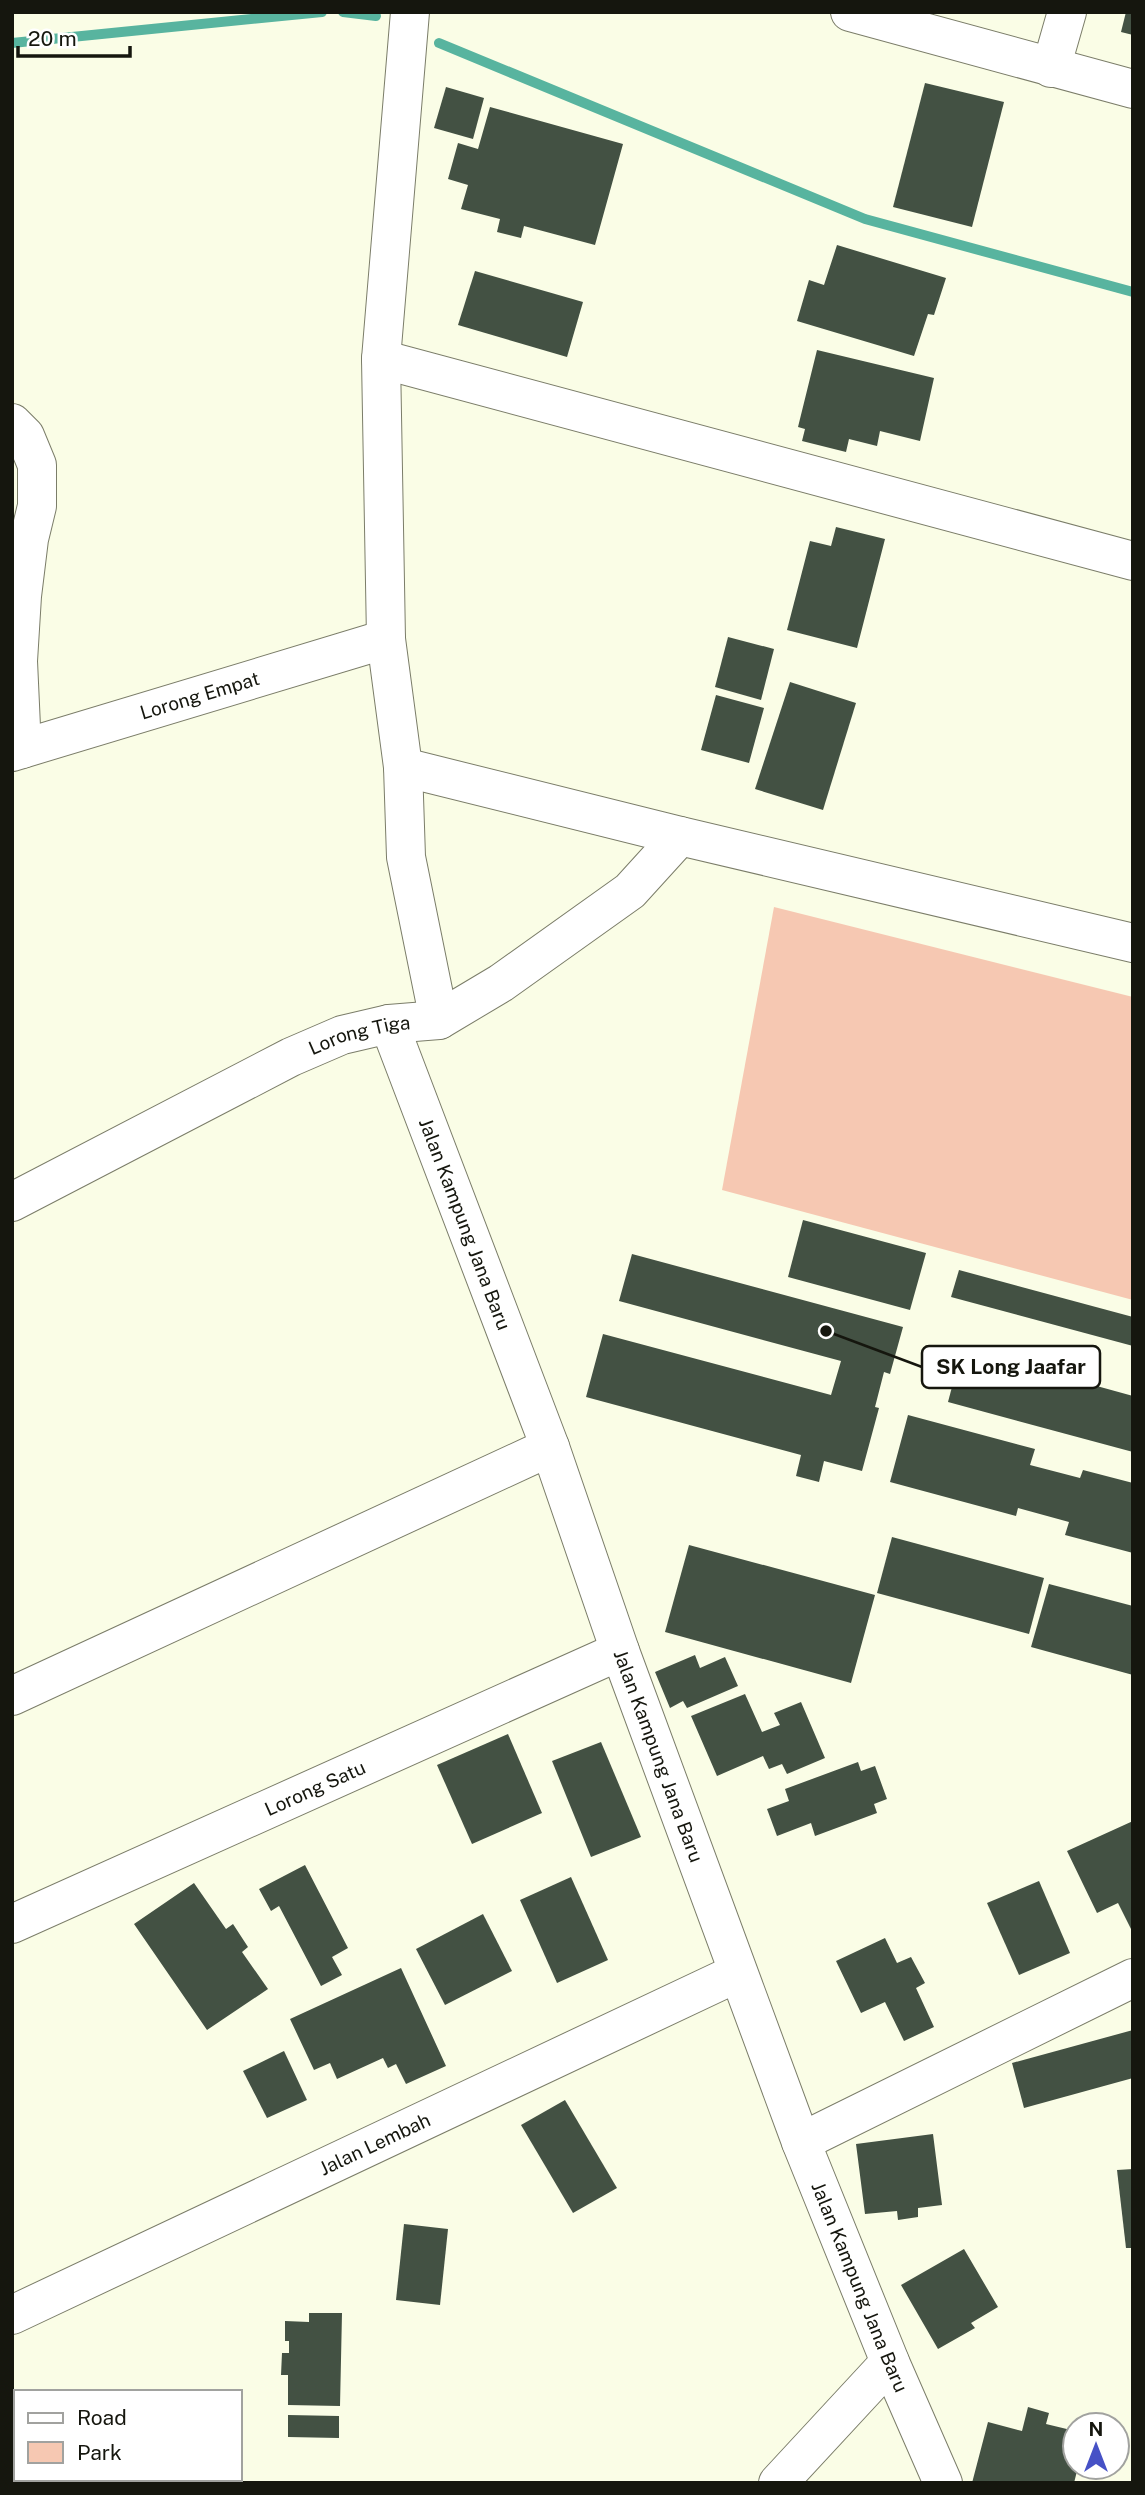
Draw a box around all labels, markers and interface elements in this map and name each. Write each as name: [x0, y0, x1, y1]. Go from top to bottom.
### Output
scale bar: [18, 14, 130, 58]
text: 20 m: [28, 26, 77, 51]
street label: Lorong Empat: [137, 667, 262, 724]
street label: Lorong Tiga: [305, 1011, 411, 1059]
street label: Jalan Kampung Jana Baru: [415, 1115, 515, 1333]
callout: SK Long Jaafar: [922, 1346, 1100, 1388]
text: SK Long Jaafar: [936, 1354, 1086, 1379]
street label: Jalan Kampung Jana Baru: [609, 1646, 708, 1865]
street label: Lorong Satu: [261, 1756, 369, 1820]
street label: Jalan Lembah: [316, 2108, 434, 2180]
street label: Jalan Kampung Jana Baru: [807, 2179, 913, 2395]
legend: [14, 2390, 242, 2481]
text: Road: [77, 2405, 127, 2430]
north arrow: [1061, 2411, 1131, 2481]
text: N: [1089, 2418, 1103, 2440]
text: Park: [77, 2440, 122, 2465]

